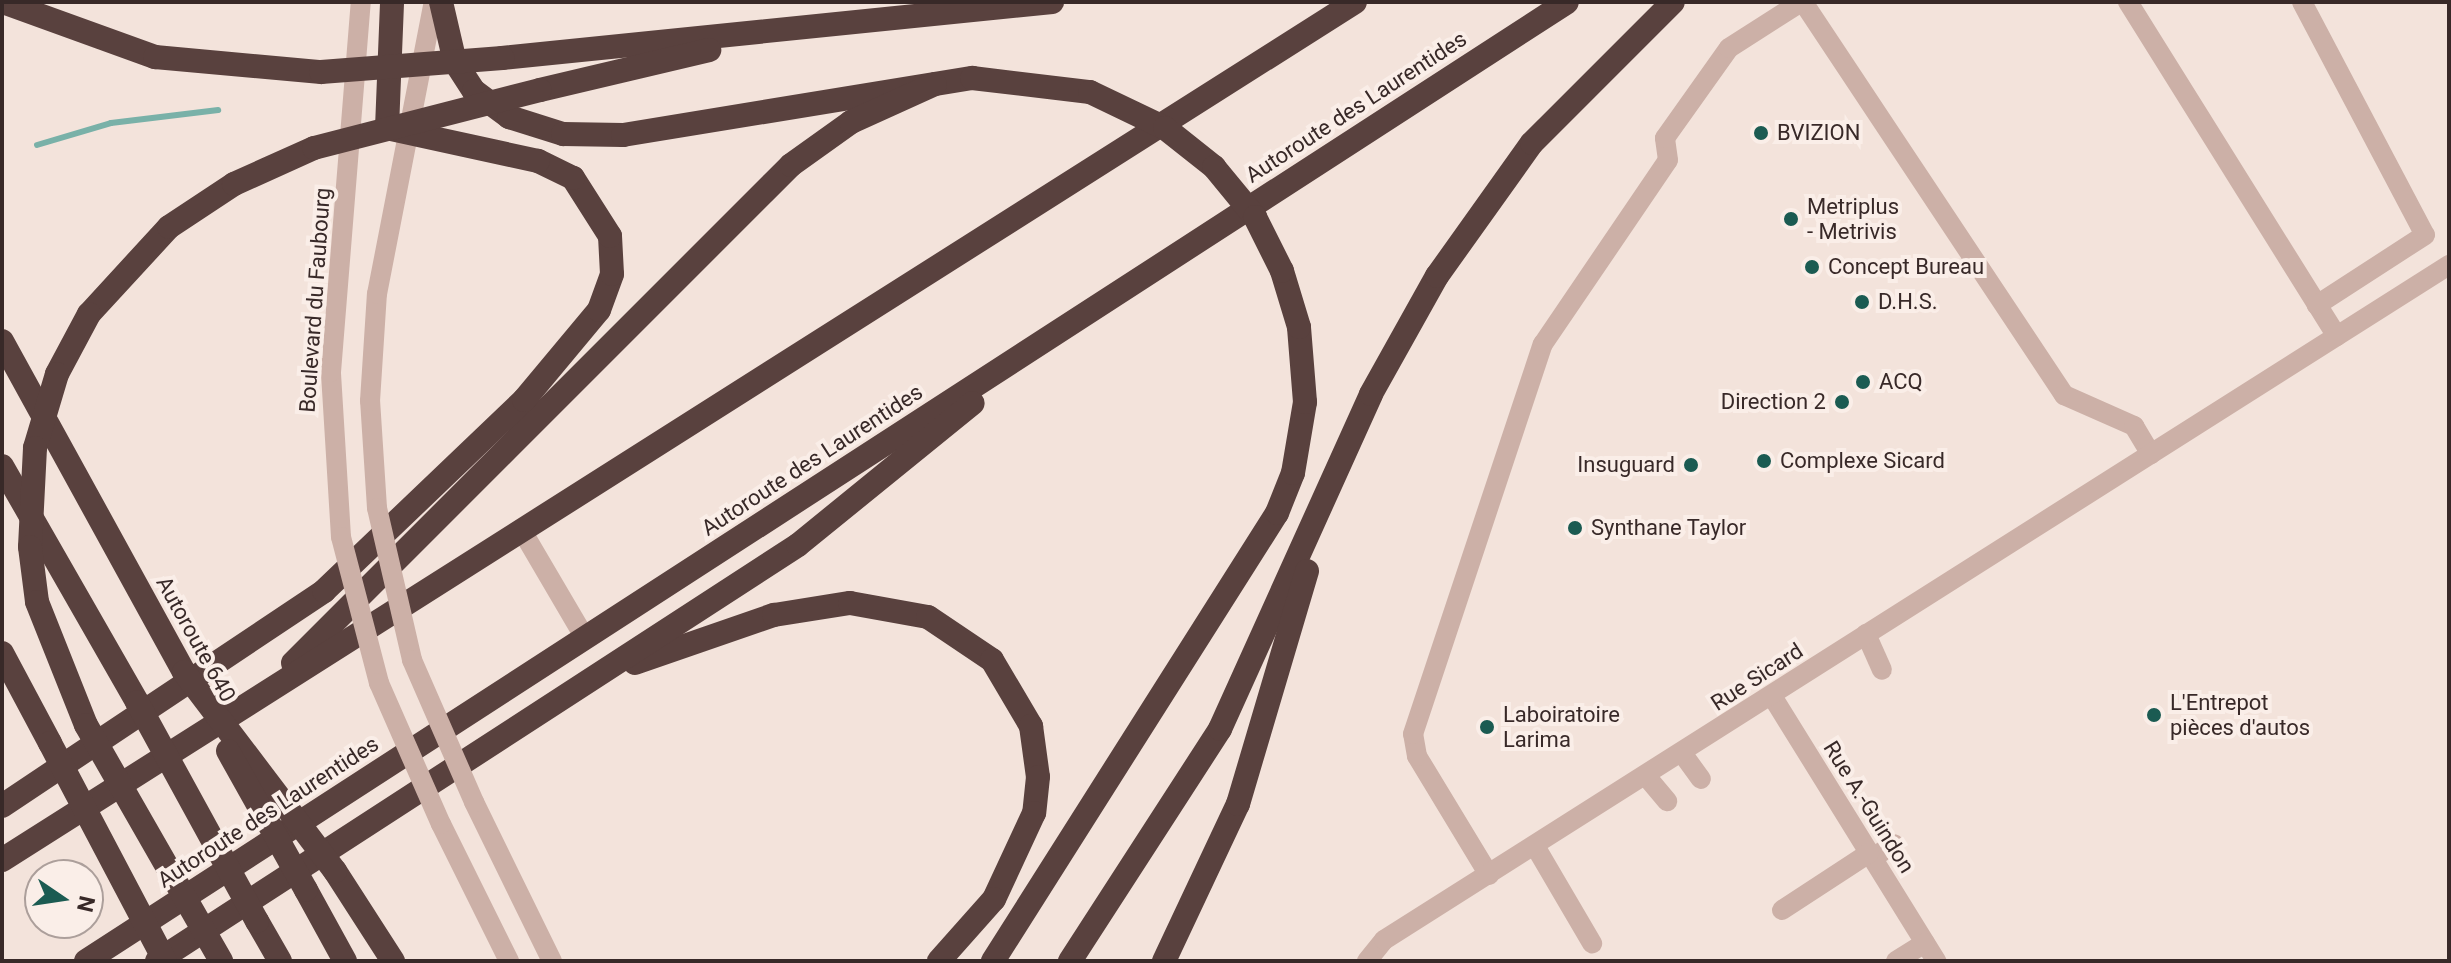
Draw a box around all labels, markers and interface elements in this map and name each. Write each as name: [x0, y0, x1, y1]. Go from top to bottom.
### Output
street label: Autoroute des Laurentides: [1241, 26, 1471, 188]
place label: BVIZION: [1777, 120, 1860, 146]
marker: BVIZION: [1752, 124, 1770, 142]
street label: Boulevard du Faubourg: [294, 187, 336, 413]
place label: Metriplus - Metrivis: [1807, 193, 1899, 244]
marker: Metriplus - Metrivis: [1782, 210, 1800, 228]
place label: Concept Bureau: [1828, 254, 1984, 280]
marker: Concept Bureau: [1803, 258, 1821, 276]
place label: D.H.S.: [1878, 289, 1938, 315]
marker: D.H.S.: [1853, 293, 1871, 311]
place label: ACQ: [1879, 369, 1923, 395]
marker: ACQ: [1854, 373, 1872, 391]
street label: Autoroute des Laurentides: [697, 379, 927, 541]
place label: Direction 2: [1721, 389, 1826, 415]
marker: Direction 2: [1833, 393, 1851, 411]
place label: Complexe Sicard: [1780, 448, 1945, 474]
place label: Insuguard: [1577, 452, 1675, 478]
marker: Complexe Sicard: [1755, 452, 1773, 470]
marker: Insuguard: [1682, 456, 1700, 474]
place label: Synthane Taylor: [1591, 515, 1747, 541]
marker: Synthane Taylor: [1566, 519, 1584, 537]
street label: Autoroute 640: [151, 572, 241, 706]
street label: Rue Sicard: [1706, 638, 1808, 716]
place label: L'Entrepot pièces d'autos: [2170, 689, 2310, 740]
place label: Laboiratoire Larima: [1503, 701, 1620, 752]
marker: L'Entrepot pièces d'autos: [2145, 706, 2163, 724]
marker: Laboiratoire Larima: [1478, 718, 1496, 736]
street label: Autoroute des Laurentides: [153, 731, 383, 893]
street label: Rue A.-Guindon: [1818, 736, 1920, 878]
north arrow: [24, 859, 104, 939]
text: N: [72, 894, 100, 914]

